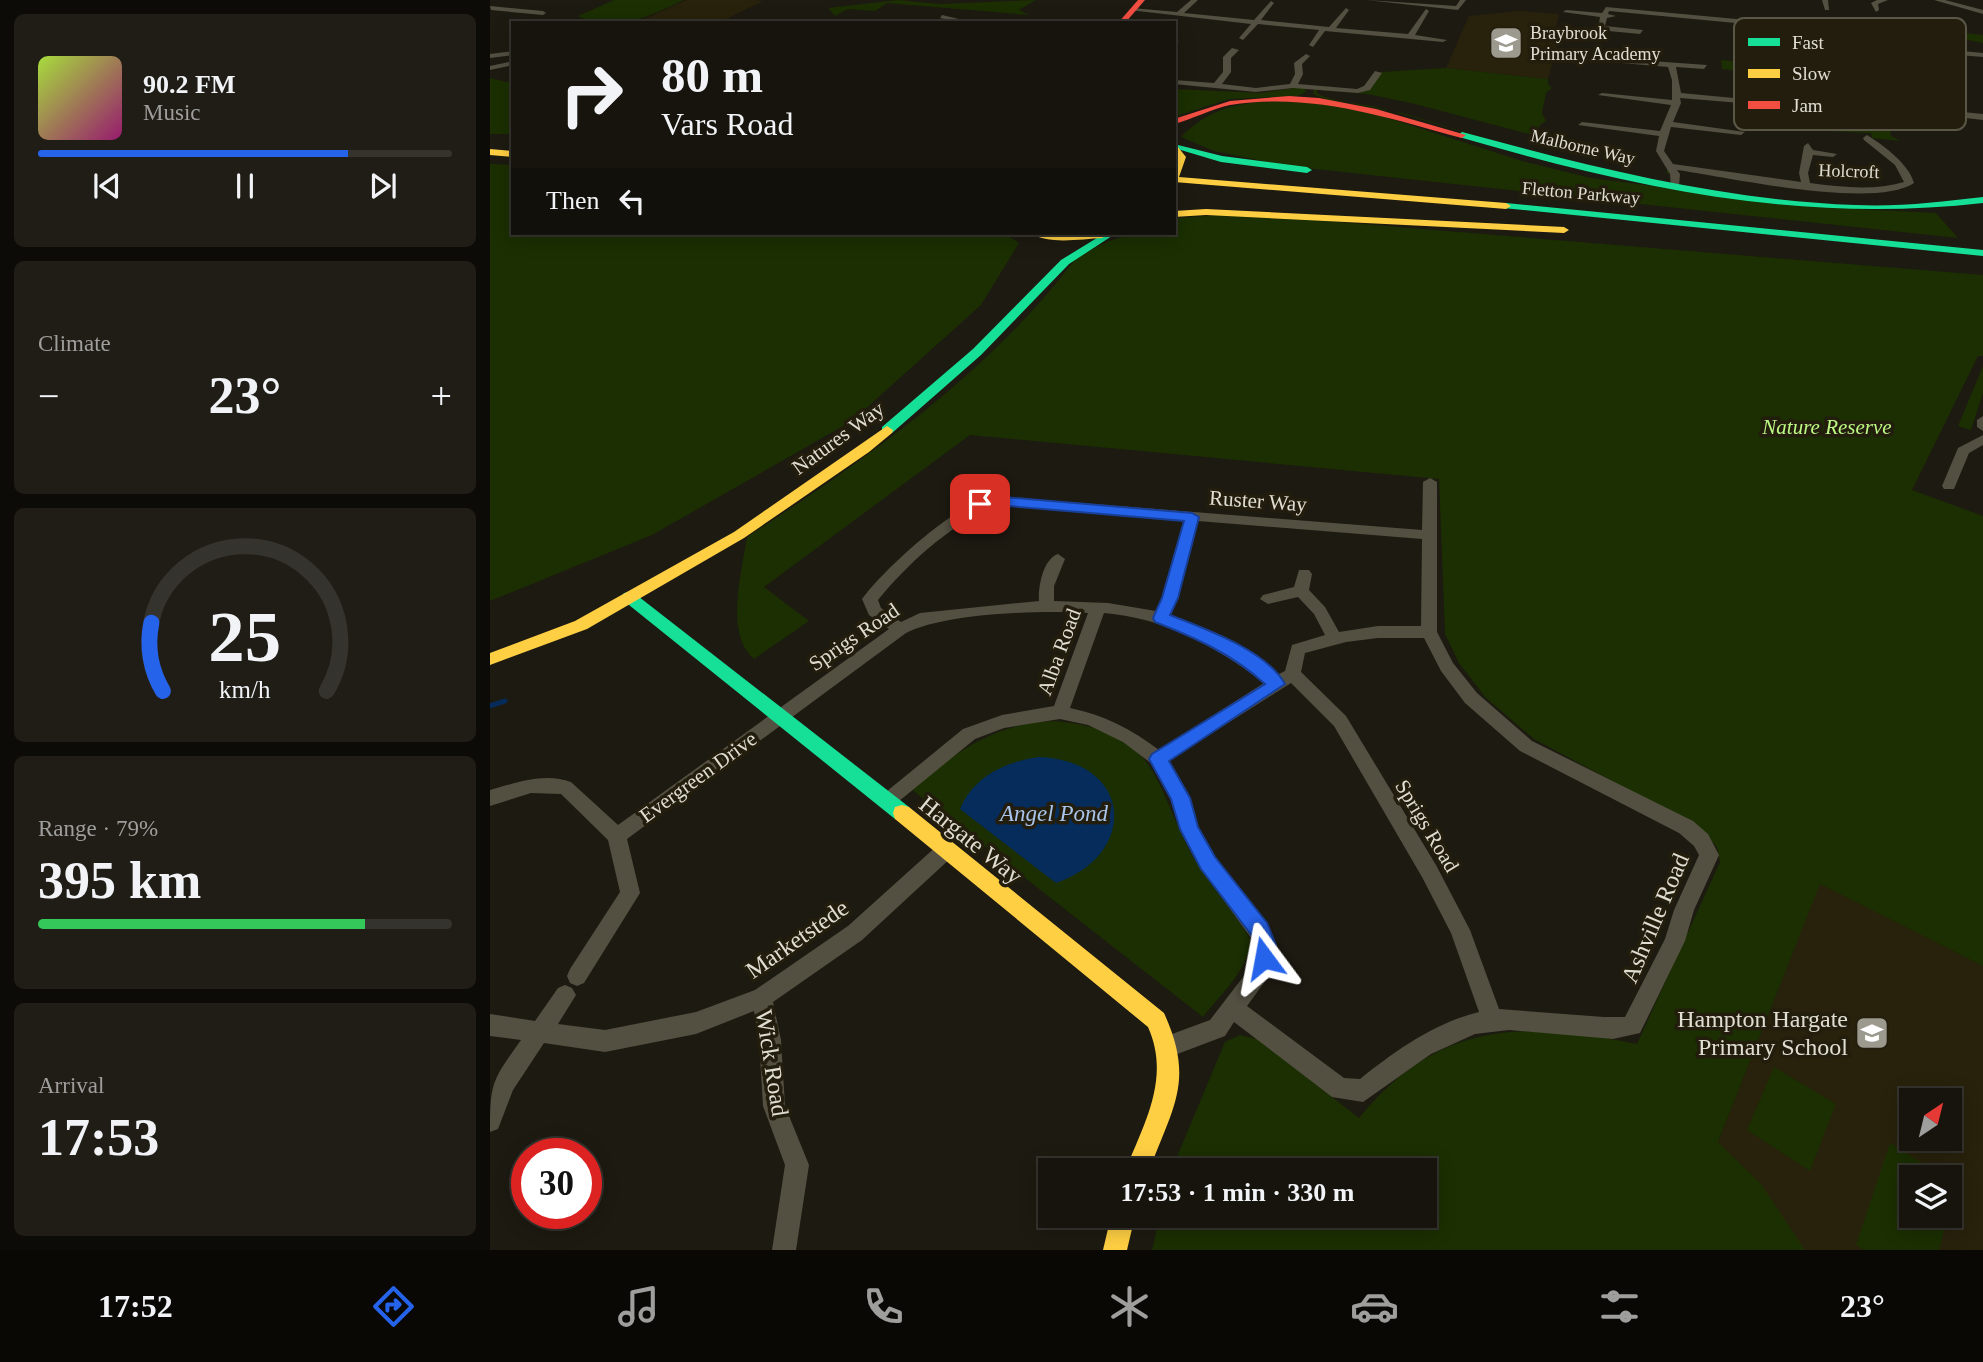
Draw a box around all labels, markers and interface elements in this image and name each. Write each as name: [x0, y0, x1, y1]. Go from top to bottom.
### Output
legend: [1734, 18, 1966, 130]
place label: Braybrook Primary Academy: [1530, 23, 1660, 64]
school or university icon: Braybrook Primary Academy: [1487, 24, 1525, 62]
text: Fast: [1792, 32, 1824, 53]
text: 80 m: [661, 48, 763, 103]
icon: right: [546, 49, 637, 140]
text: Slow: [1792, 63, 1831, 84]
text: 90.2 FM: [143, 70, 235, 99]
text: Jam: [1792, 95, 1823, 116]
text: Music: [143, 100, 201, 125]
text: Vars Road: [661, 106, 793, 142]
street label: Malborne Way: [1529, 125, 1637, 169]
street label: Holcroft: [1818, 160, 1880, 182]
icon: previous: [88, 167, 126, 205]
icon: pause: [226, 167, 264, 205]
icon: next: [364, 167, 402, 205]
street label: Fletton Parkway: [1521, 178, 1641, 208]
icon: left: [613, 182, 651, 220]
text: Then: [546, 186, 599, 215]
text: Climate: [38, 331, 111, 356]
text: 23°: [209, 367, 281, 424]
text: −: [38, 375, 59, 417]
text: +: [431, 375, 452, 417]
street label: Natures Way: [787, 396, 889, 479]
park label: Nature Reserve: [1761, 415, 1892, 439]
pin: [950, 474, 1010, 534]
icon: arrive: [961, 485, 999, 523]
street label: Ruster Way: [1208, 486, 1308, 516]
text: 25: [209, 596, 281, 677]
street label: Sprigs Road: [804, 598, 904, 676]
street label: Alba Road: [1032, 605, 1086, 699]
text: km/h: [219, 676, 271, 703]
street label: Evergreen Drive: [635, 726, 761, 828]
street label: Sprigs Road: [1390, 776, 1464, 877]
street label: Hargate Way: [914, 791, 1028, 889]
water label: Angel Pond: [998, 801, 1108, 826]
text: Range · 79%: [38, 816, 158, 841]
street label: Ashville Road: [1616, 849, 1694, 987]
text: 395 km: [38, 852, 201, 909]
street label: Marketstede: [741, 894, 853, 984]
position arrow: [1227, 921, 1301, 995]
place label: Hampton Hargate Primary School: [1677, 1006, 1848, 1060]
street label: Wick Road: [751, 1008, 793, 1118]
school or university icon: Hampton Hargate Primary School: [1853, 1014, 1891, 1052]
text: Arrival: [38, 1073, 104, 1098]
north arrow: [1899, 1088, 1962, 1152]
map controls: [1899, 1088, 1962, 1228]
text: 17:53: [38, 1109, 159, 1166]
speed limit sign: 30: [511, 1138, 602, 1229]
button: layers: [1899, 1165, 1962, 1228]
text: 17:53 · 1 min · 330 m: [1121, 1178, 1355, 1207]
icon: directions: [369, 1282, 418, 1331]
icon: music: [614, 1282, 663, 1331]
icon: phone: [859, 1282, 908, 1331]
icon: climate: [1105, 1282, 1154, 1331]
icon: car: [1350, 1282, 1399, 1331]
icon: filters: [1595, 1282, 1644, 1331]
text: 17:52: [98, 1288, 173, 1324]
text: 23°: [1840, 1288, 1885, 1324]

